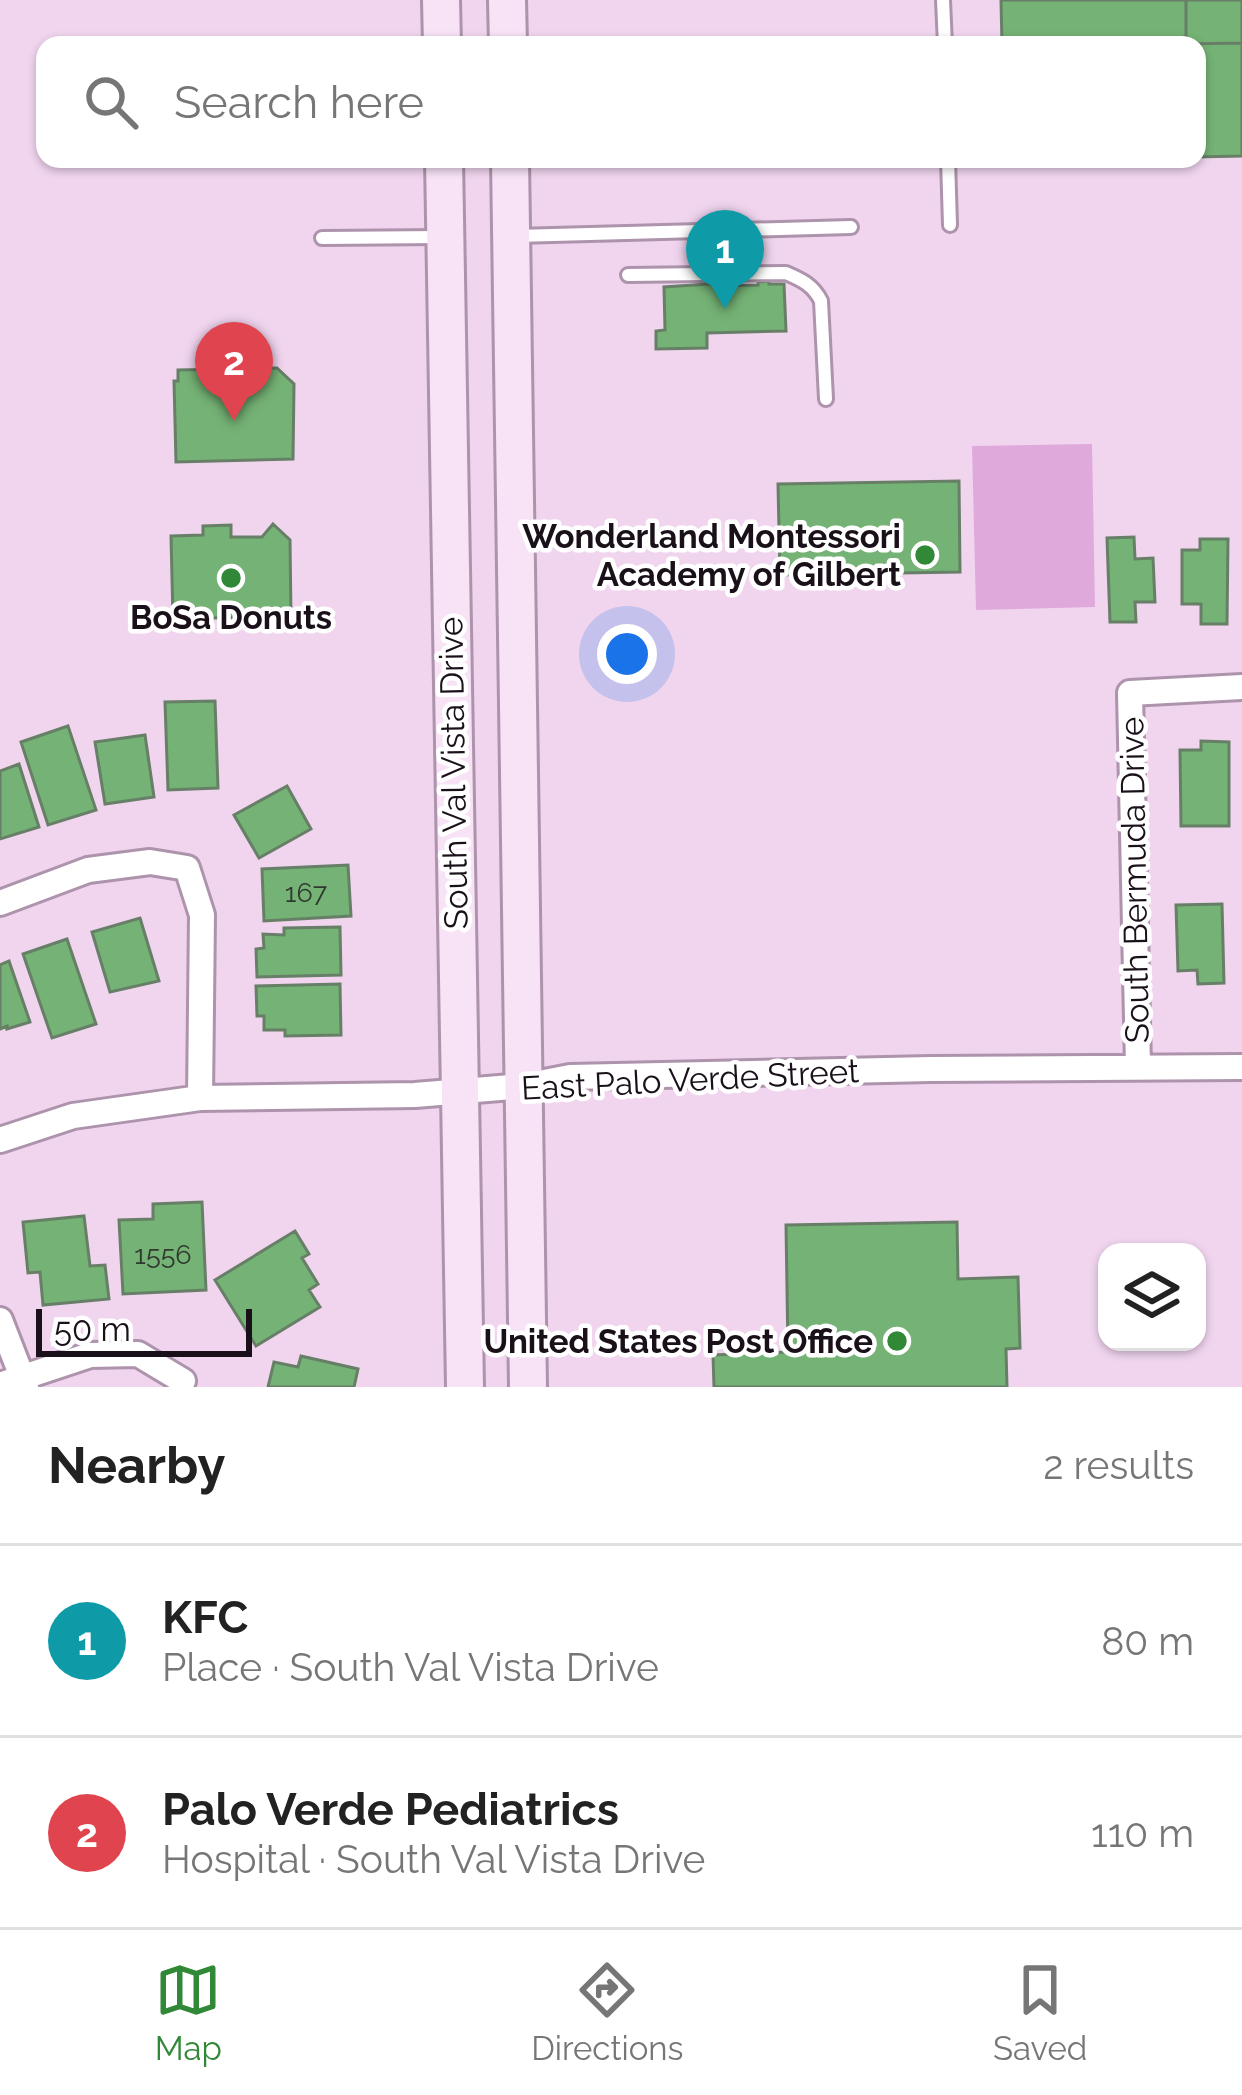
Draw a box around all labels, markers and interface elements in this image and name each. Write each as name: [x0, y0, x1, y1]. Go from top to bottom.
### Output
search box: [36, 36, 1206, 168]
icon: search: [78, 69, 144, 135]
text: Search here: [174, 76, 424, 129]
pin: 1: [686, 210, 764, 309]
pin: 2: [195, 322, 273, 421]
place label: Wonderland Montessori Academy of Gilbert: [522, 517, 901, 594]
marker: Wonderland Montessori Academy of Gilbert: [912, 542, 938, 568]
marker: BoSa Donuts: [218, 565, 244, 591]
place label: BoSa Donuts: [130, 598, 332, 637]
street label: South Val Vista Drive: [431, 616, 476, 930]
your location: [597, 624, 657, 684]
street label: South Bermuda Drive: [1112, 716, 1157, 1044]
house number: 167: [285, 877, 328, 908]
street label: East Palo Verde Street: [520, 1051, 860, 1108]
house number: 1556: [134, 1239, 192, 1270]
map controls: [1098, 1243, 1206, 1351]
button: layers: [1098, 1243, 1206, 1351]
scale bar: [36, 1303, 252, 1356]
text: 50 m: [54, 1310, 131, 1349]
place label: United States Post Office: [483, 1322, 873, 1361]
marker: United States Post Office: [884, 1328, 910, 1354]
text: Nearby: [48, 1435, 225, 1495]
text: 2 results: [1043, 1442, 1194, 1488]
text: KFC: [162, 1591, 248, 1644]
text: 1: [77, 1618, 97, 1664]
text: 80 m: [1101, 1618, 1194, 1664]
text: Place · South Val Vista Drive: [162, 1644, 659, 1690]
text: Palo Verde Pediatrics: [162, 1783, 619, 1836]
text: 2: [76, 1810, 98, 1856]
text: 110 m: [1091, 1810, 1194, 1856]
text: Hospital · South Val Vista Drive: [162, 1836, 705, 1882]
tab: Map: [155, 1957, 222, 2068]
tab: Directions: [531, 1957, 684, 2068]
tab: Saved: [993, 1957, 1087, 2068]

